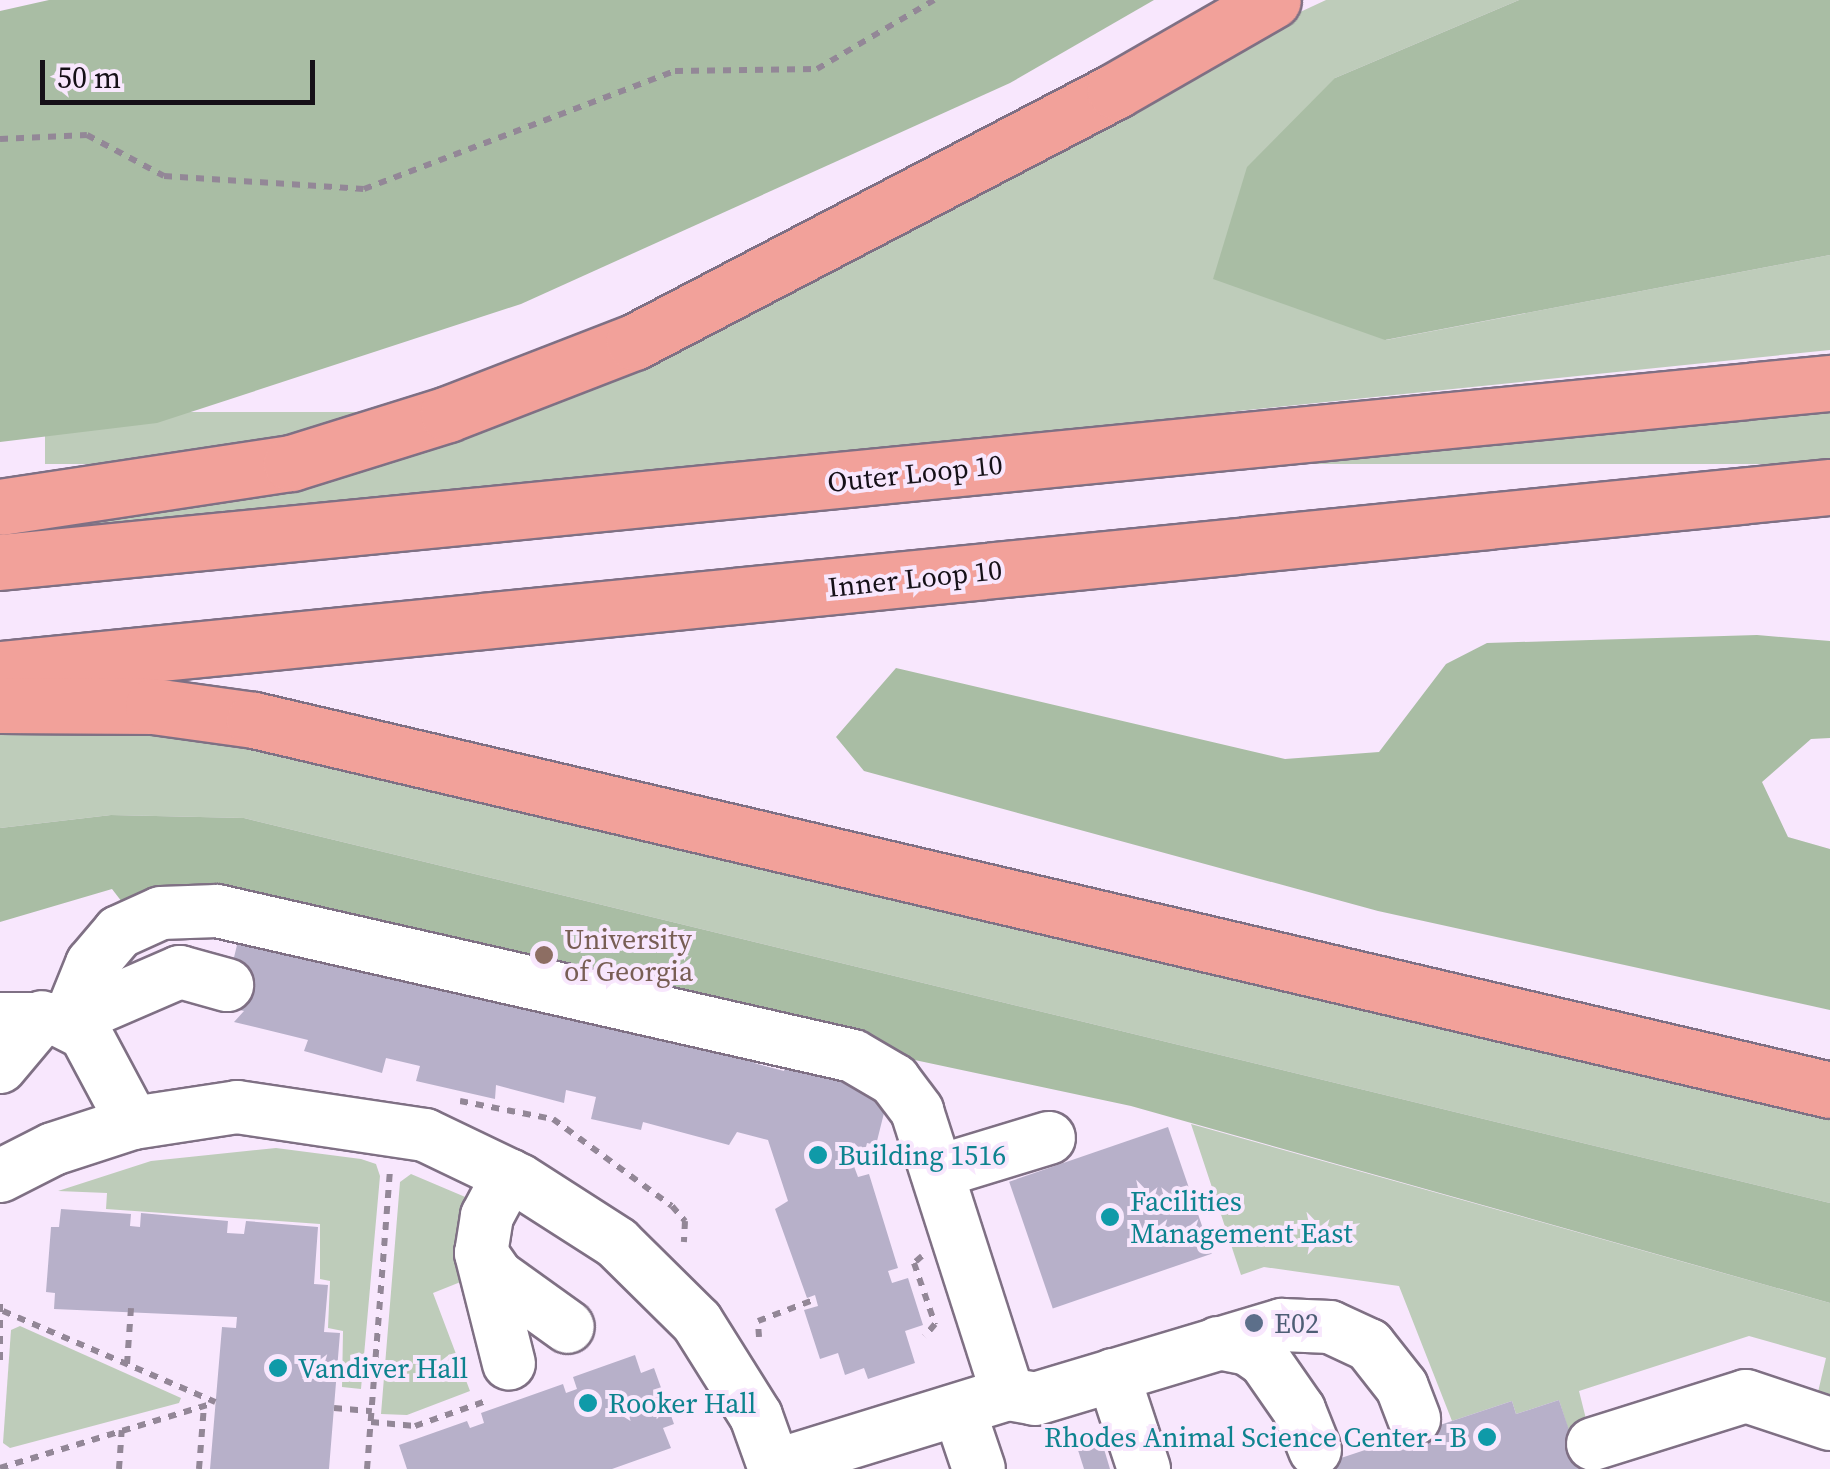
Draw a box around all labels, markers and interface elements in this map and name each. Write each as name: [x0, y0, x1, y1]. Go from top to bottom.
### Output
scale bar: [45, 40, 320, 102]
text: 50 m: [57, 57, 121, 98]
street label: Outer Loop 10: [826, 447, 1004, 499]
street label: Inner Loop 10: [826, 552, 1004, 604]
place label: University of Georgia: [564, 922, 693, 988]
marker: University of Georgia: [533, 944, 555, 966]
place label: Building 1516: [838, 1138, 1006, 1172]
marker: Building 1516: [807, 1144, 829, 1166]
place label: Facilities Management East: [1130, 1184, 1353, 1250]
marker: Facilities Management East: [1099, 1206, 1121, 1228]
place label: E02: [1274, 1306, 1319, 1340]
marker: E02: [1243, 1312, 1265, 1334]
place label: Vandiver Hall: [298, 1351, 468, 1385]
marker: Vandiver Hall: [267, 1357, 289, 1379]
place label: Rooker Hall: [608, 1386, 756, 1420]
marker: Rooker Hall: [577, 1392, 599, 1414]
place label: Rhodes Animal Science Center - B: [1044, 1420, 1467, 1454]
marker: Rhodes Animal Science Center - B: [1476, 1426, 1498, 1448]

